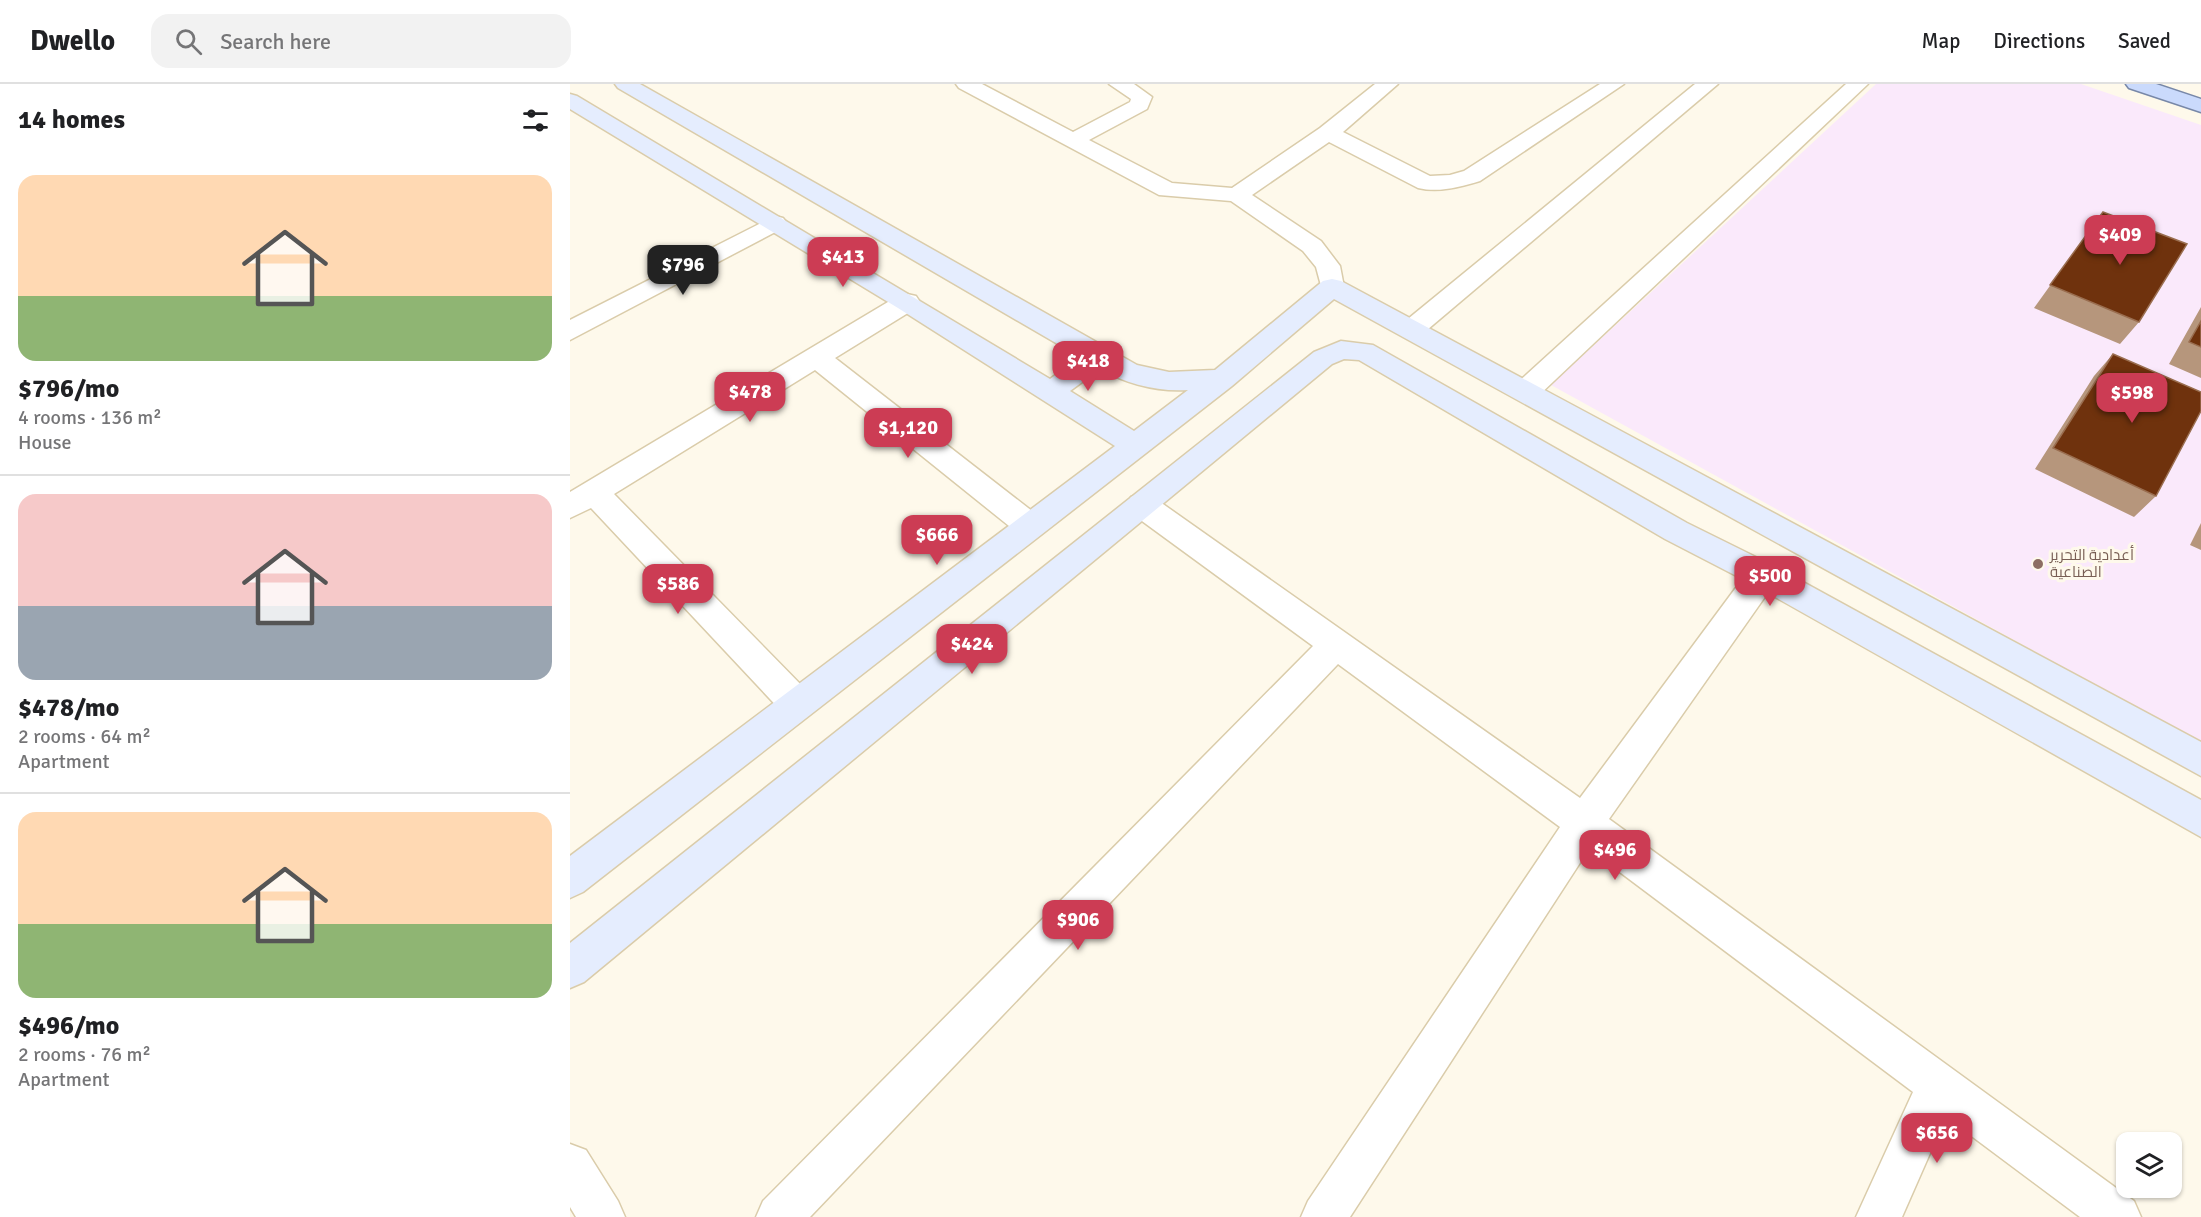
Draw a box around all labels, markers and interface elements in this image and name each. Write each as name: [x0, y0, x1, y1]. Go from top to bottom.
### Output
search box: [151, 14, 571, 68]
text: Dwello: [30, 24, 115, 58]
icon: search: [172, 25, 205, 58]
text: Search here: [220, 28, 331, 55]
text: Map: [1922, 28, 1960, 54]
text: Directions: [1993, 28, 2085, 54]
text: Saved: [2118, 28, 2171, 54]
text: 14 homes: [18, 104, 125, 136]
icon: filters: [519, 104, 552, 137]
icon: home: [231, 214, 339, 322]
pin: $409: [2084, 215, 2156, 266]
text: $409: [2098, 222, 2142, 247]
pin: $413: [807, 237, 879, 288]
text: $413: [821, 244, 865, 269]
pin: $796: [647, 245, 719, 296]
text: $796: [661, 252, 705, 277]
pin: $418: [1052, 341, 1124, 392]
text: $418: [1066, 348, 1110, 373]
pin: $478: [714, 372, 786, 423]
text: $796/mo: [18, 373, 119, 405]
pin: $598: [2096, 373, 2168, 424]
text: $478: [728, 379, 772, 404]
text: $598: [2110, 380, 2154, 405]
text: 4 rooms · 136 m²: [18, 405, 162, 430]
pin: $1,120: [859, 408, 957, 459]
text: $1,120: [878, 415, 938, 440]
text: House: [18, 430, 72, 455]
pin: $666: [901, 515, 973, 566]
text: $666: [915, 522, 959, 547]
icon: home: [231, 533, 339, 641]
place label: أعدادية التحرير الصناعية: [2049, 545, 2134, 581]
pin: $500: [1734, 556, 1806, 607]
marker: أعدادية التحرير الصناعية: [2031, 557, 2045, 571]
text: $500: [1748, 563, 1792, 588]
pin: $586: [642, 564, 714, 615]
text: $586: [656, 571, 700, 596]
pin: $424: [936, 624, 1008, 675]
text: $424: [950, 631, 994, 656]
text: $478/mo: [18, 692, 119, 724]
text: 2 rooms · 64 m²: [18, 724, 151, 749]
text: Apartment: [18, 749, 110, 774]
pin: $496: [1579, 830, 1651, 881]
text: $496: [1593, 837, 1637, 862]
icon: home: [231, 851, 339, 959]
pin: $906: [1042, 900, 1114, 951]
text: $906: [1056, 907, 1100, 932]
text: $496/mo: [18, 1010, 119, 1042]
text: 2 rooms · 76 m²: [18, 1042, 151, 1067]
text: Apartment: [18, 1067, 110, 1092]
pin: $656: [1901, 1113, 1973, 1164]
text: $656: [1915, 1120, 1959, 1145]
map controls: [2116, 1132, 2182, 1198]
button: layers: [2116, 1132, 2182, 1198]

